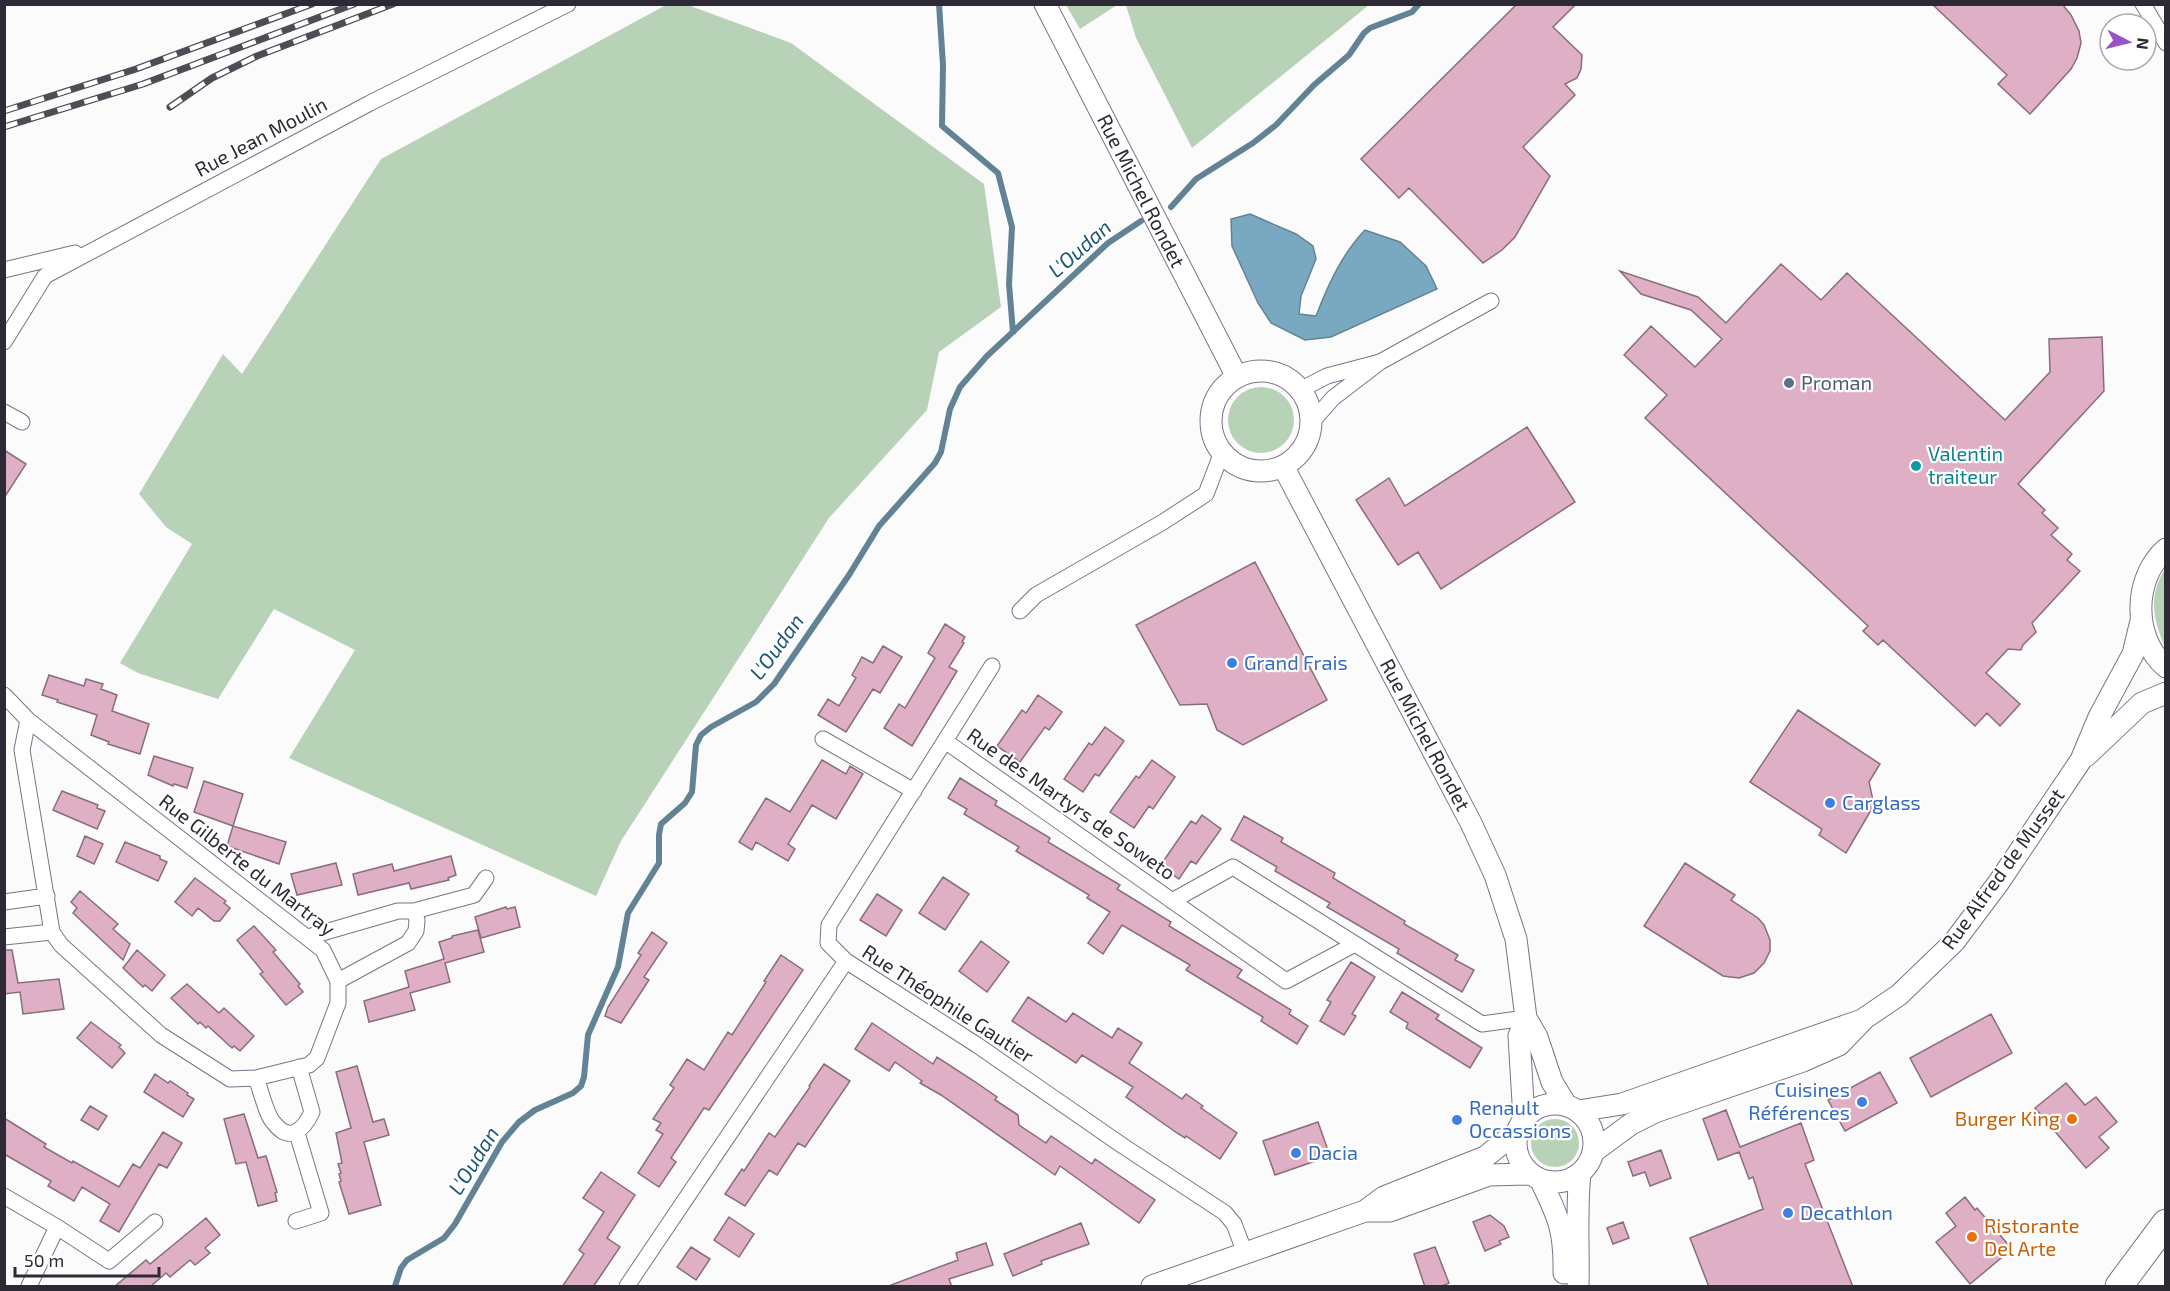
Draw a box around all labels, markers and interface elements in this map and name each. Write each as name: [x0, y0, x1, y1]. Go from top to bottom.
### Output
north arrow: [2098, 12, 2158, 72]
text: N: [2133, 37, 2154, 51]
street label: Rue Jean Moulin: [190, 91, 331, 181]
street label: Rue Michel Rondet: [1093, 110, 1191, 271]
water label: L'Oudan: [1042, 214, 1116, 282]
place label: Proman: [1801, 370, 1872, 394]
marker: Proman: [1782, 376, 1796, 390]
place label: Valentin traiteur: [1928, 441, 2003, 488]
marker: Valentin traiteur: [1909, 459, 1923, 473]
water label: L'Oudan: [744, 608, 808, 684]
place label: Grand Frais: [1244, 650, 1348, 674]
street label: Rue Michel Rondet: [1376, 654, 1476, 815]
marker: Grand Frais: [1225, 656, 1239, 670]
street label: Rue des Martyrs de Soweto: [963, 722, 1180, 884]
street label: Rue Alfred de Musset: [1936, 783, 2069, 954]
street label: Rue Gilberte du Martray: [155, 788, 341, 941]
place label: Carglass: [1842, 790, 1921, 814]
marker: Carglass: [1823, 796, 1837, 810]
street label: Rue Théophile Gautier: [858, 939, 1039, 1068]
place label: Cuisines Références: [1748, 1077, 1850, 1124]
place label: Renault Occassions: [1469, 1095, 1571, 1142]
marker: Cuisines Références: [1855, 1095, 1869, 1109]
place label: Burger King: [1955, 1106, 2060, 1130]
marker: Burger King: [2065, 1112, 2079, 1126]
marker: Renault Occassions: [1450, 1113, 1464, 1127]
water label: L'Oudan: [442, 1122, 503, 1199]
place label: Dacia: [1308, 1140, 1358, 1164]
marker: Dacia: [1289, 1146, 1303, 1160]
place label: Decathlon: [1800, 1200, 1893, 1224]
marker: Decathlon: [1781, 1206, 1795, 1220]
place label: Ristorante Del Arte: [1984, 1213, 2079, 1260]
marker: Ristorante Del Arte: [1965, 1230, 1979, 1244]
scale bar: [15, 1240, 159, 1278]
text: 50 m: [24, 1249, 64, 1271]

